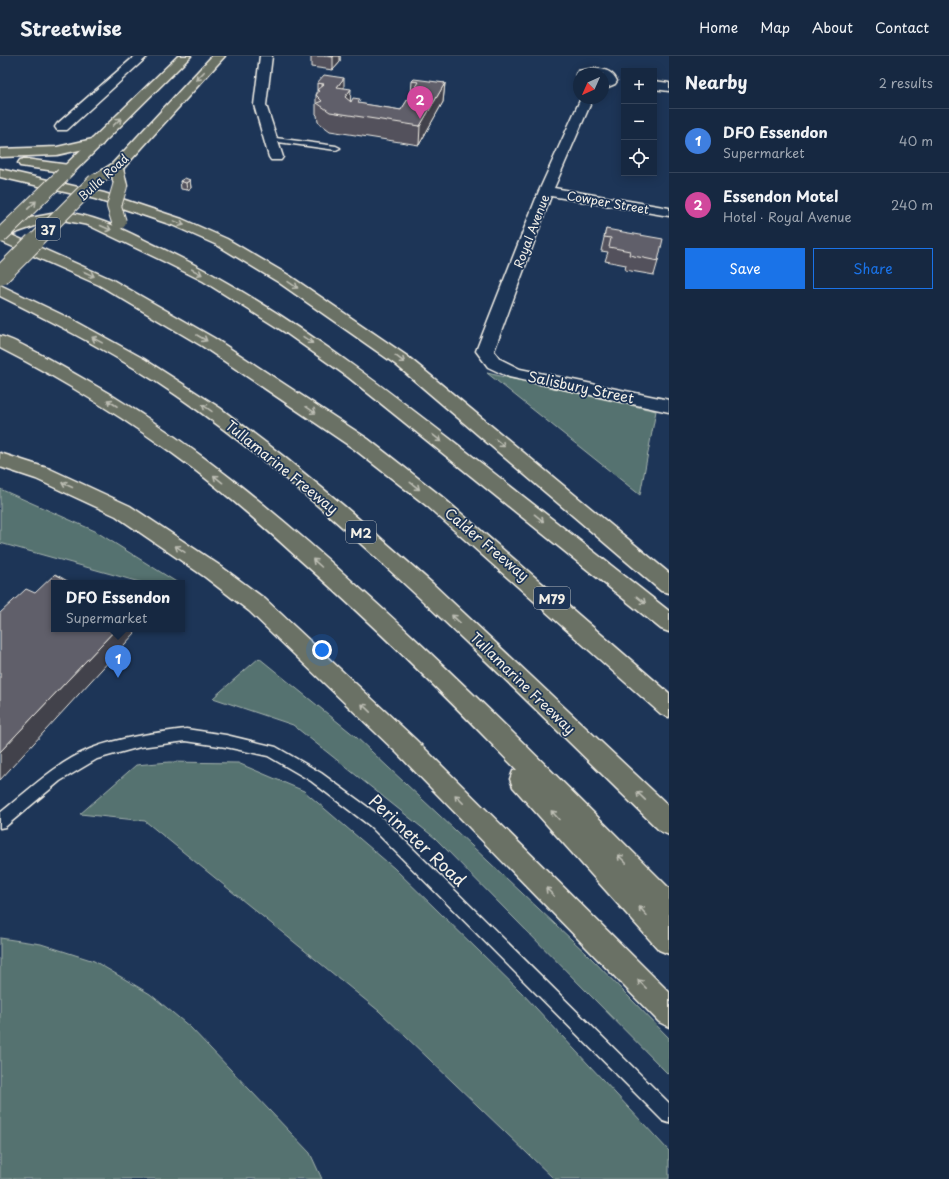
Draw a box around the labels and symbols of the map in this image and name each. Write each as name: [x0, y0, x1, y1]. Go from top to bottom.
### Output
north arrow: [573, 68, 609, 104]
one-way arrow: [195, 71, 205, 81]
pin: 2: [407, 86, 433, 119]
one-way arrow: [112, 118, 122, 127]
street label: Bulla Road: [74, 149, 132, 205]
street label: Cowper Street: [565, 186, 651, 218]
street label: Royal Avenue: [509, 191, 553, 270]
one-way arrow: [27, 201, 37, 210]
road number: 37: [36, 218, 60, 240]
one-way arrow: [173, 220, 185, 228]
one-way arrow: [99, 225, 111, 232]
one-way arrow: [191, 269, 203, 277]
one-way arrow: [82, 271, 94, 278]
one-way arrow: [288, 281, 299, 289]
one-way arrow: [91, 335, 103, 343]
one-way arrow: [196, 335, 208, 343]
one-way arrow: [302, 336, 313, 344]
one-way arrow: [394, 355, 405, 364]
street label: Salisbury Street: [526, 365, 636, 409]
one-way arrow: [106, 399, 118, 407]
one-way arrow: [202, 404, 213, 412]
one-way arrow: [305, 406, 316, 414]
street label: Tullamarine Freeway: [221, 415, 343, 519]
one-way arrow: [432, 434, 443, 442]
one-way arrow: [494, 438, 505, 447]
one-way arrow: [212, 475, 223, 483]
one-way arrow: [62, 481, 74, 488]
one-way arrow: [410, 482, 421, 491]
street label: Calder Freeway: [440, 502, 534, 586]
one-way arrow: [534, 514, 545, 523]
road number: M2: [346, 521, 376, 543]
one-way arrow: [175, 545, 186, 553]
one-way arrow: [312, 558, 322, 568]
road number: M79: [534, 587, 570, 609]
one-way arrow: [635, 596, 646, 604]
one-way arrow: [451, 614, 461, 623]
street label: Tullamarine Freeway: [466, 627, 580, 739]
your location: [312, 640, 332, 660]
pin: 1: [105, 645, 131, 678]
one-way arrow: [362, 704, 372, 713]
street label: Perimeter Road: [363, 788, 473, 892]
one-way arrow: [636, 791, 646, 800]
one-way arrow: [454, 794, 464, 804]
one-way arrow: [550, 810, 560, 820]
one-way arrow: [617, 854, 627, 864]
one-way arrow: [545, 887, 555, 897]
one-way arrow: [638, 906, 648, 916]
one-way arrow: [637, 979, 646, 989]

